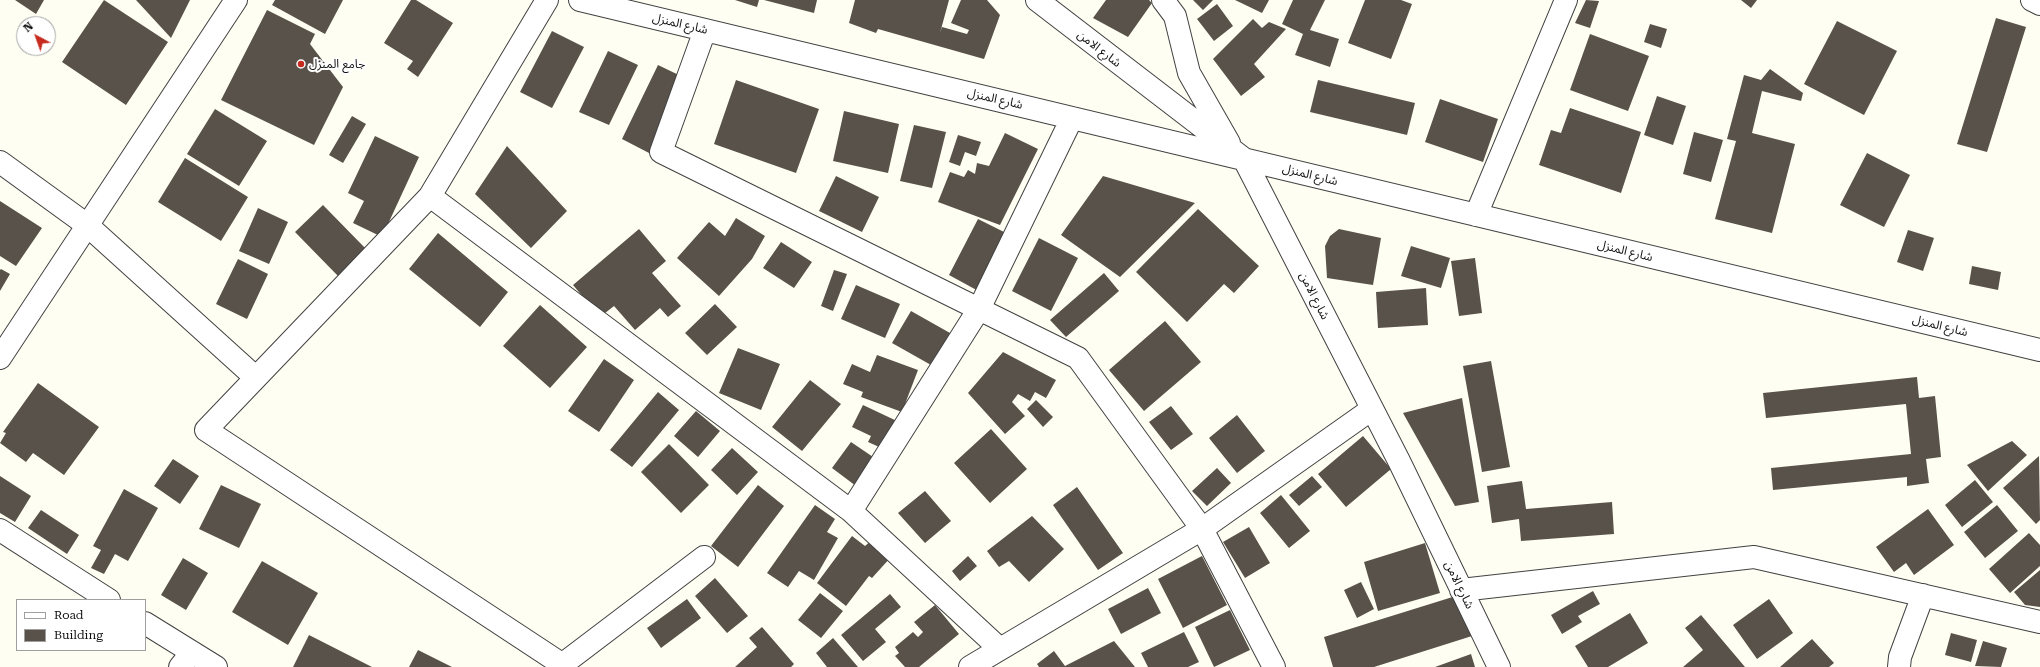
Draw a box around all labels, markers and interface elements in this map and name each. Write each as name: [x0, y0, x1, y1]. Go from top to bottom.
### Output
street label: شارع المنزل: [651, 11, 709, 37]
north arrow: [16, 16, 56, 56]
text: N: [21, 20, 36, 35]
street label: شارع الامن: [1074, 28, 1124, 70]
place label: جامع المنزل: [309, 57, 365, 71]
marker: جامع المنزل: [296, 59, 306, 69]
street label: شارع المنزل: [966, 86, 1024, 112]
street label: شارع المنزل: [1281, 161, 1339, 189]
street label: شارع المنزل: [1596, 237, 1654, 265]
street label: شارع الامن: [1296, 270, 1332, 322]
street label: شارع المنزل: [1911, 312, 1969, 340]
street label: شارع الامن: [1441, 559, 1477, 611]
legend: [16, 599, 146, 651]
text: Road: [54, 608, 83, 622]
text: Building: [54, 628, 103, 642]

